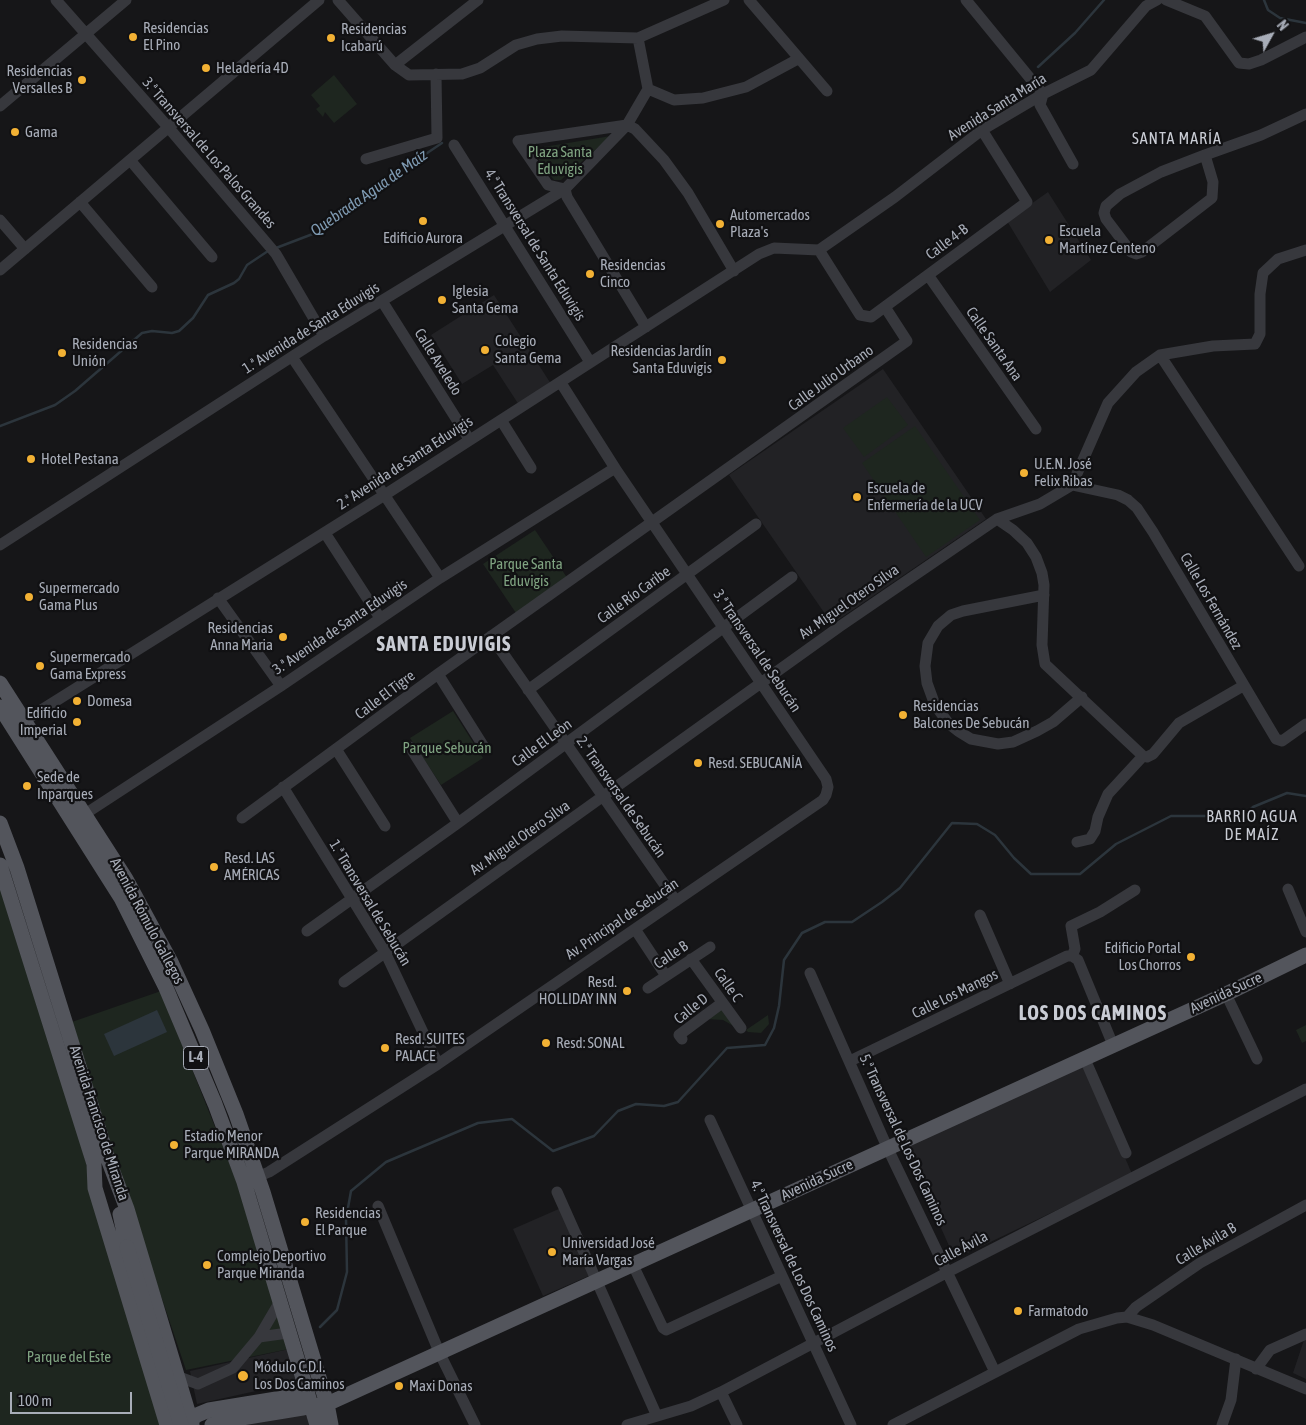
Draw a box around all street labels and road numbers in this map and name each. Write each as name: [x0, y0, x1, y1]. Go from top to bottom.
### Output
street label: Avenida Santa María: [944, 69, 1050, 145]
street label: 3.ª Transversal de Los Palos Grandes: [138, 74, 280, 232]
street label: 4.ª Transversal de Santa Eduvigis: [481, 166, 589, 324]
street label: Calle 4-B: [922, 220, 972, 264]
street label: 1.ª Avenida de Santa Eduvigis: [239, 278, 383, 378]
street label: Calle Santa Ana: [962, 304, 1026, 384]
street label: Calle Aveledo: [410, 325, 466, 399]
street label: Calle Julio Urbano: [785, 341, 877, 415]
street label: 2.ª Avenida de Santa Eduvigis: [334, 412, 476, 514]
street label: Calle Los Fernández: [1176, 550, 1246, 652]
street label: Av. Miguel Otero Silva: [796, 561, 902, 643]
street label: Calle Río Caribe: [594, 562, 674, 628]
street label: 3.ª Avenida de Santa Eduvigis: [269, 575, 411, 679]
street label: 3.ª Transversal de Sebucán: [709, 586, 805, 716]
street label: Calle El Tigre: [352, 667, 418, 723]
street label: Calle El Leòn: [509, 715, 575, 771]
street label: 2.ª Transversal de Sebucán: [572, 733, 670, 861]
street label: Av. Miguel Otero Silva: [467, 797, 573, 879]
street label: 1.ª Transversal de Sebucán: [325, 837, 415, 969]
street label: Avenida Rómulo Gallegos: [106, 855, 188, 987]
street label: Av. Principal de Sebucán: [562, 874, 682, 964]
street label: Calle B: [650, 937, 692, 973]
street label: Calle C: [710, 965, 746, 1005]
street label: Calle Los Mangos: [909, 965, 1001, 1023]
street label: Avenida Sucre: [1187, 968, 1265, 1018]
street label: Calle D: [670, 990, 712, 1028]
street label: Avenida Francisco de Miranda: [65, 1043, 133, 1203]
road number: L-4: [184, 1046, 208, 1070]
street label: 5.ª Transversal de Los Dos Caminos: [855, 1051, 951, 1229]
street label: Avenida Sucre: [778, 1155, 856, 1205]
street label: 4.ª Transversal de Los Dos Caminos: [746, 1177, 842, 1355]
street label: Calle Ávila B: [1172, 1219, 1240, 1269]
street label: Calle Ávila: [931, 1227, 991, 1271]

